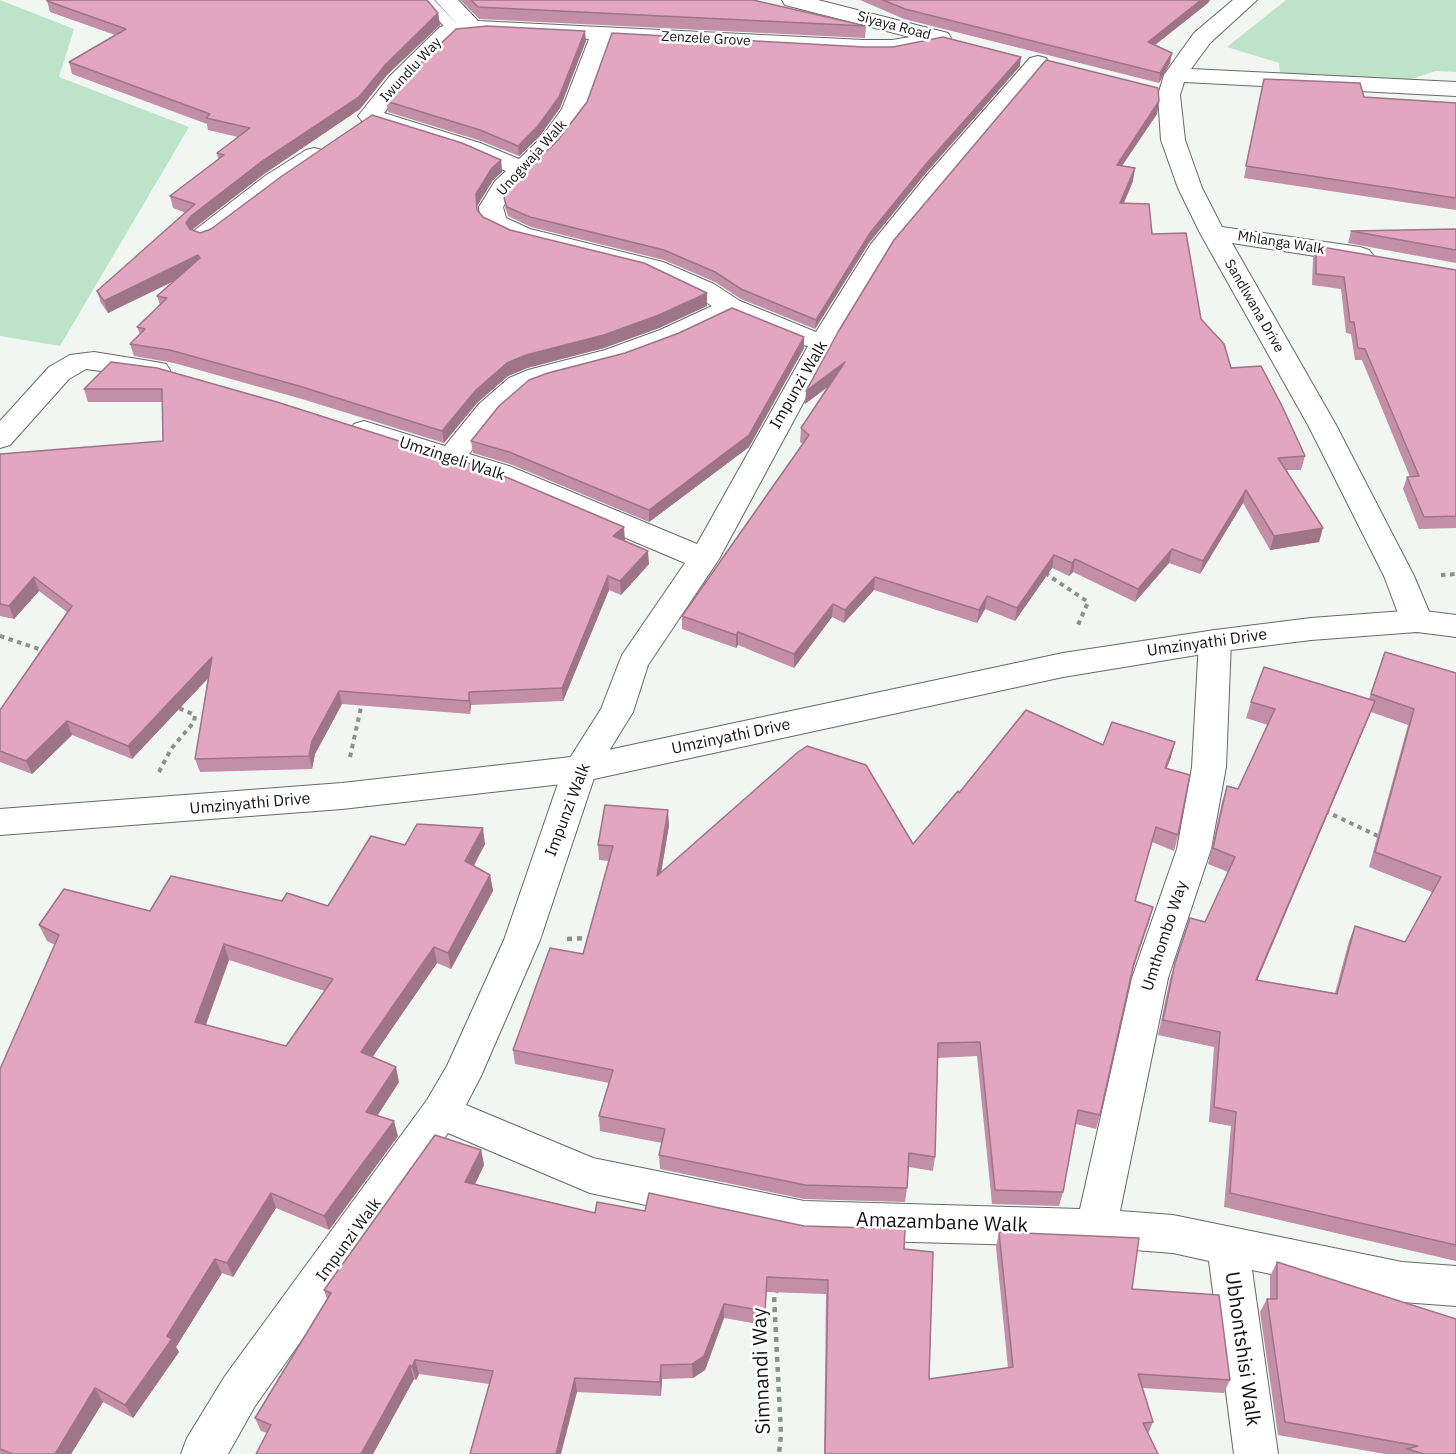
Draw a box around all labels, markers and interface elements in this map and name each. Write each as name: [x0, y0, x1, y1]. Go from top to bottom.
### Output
street label: Siyaya Road: [855, 8, 933, 44]
street label: Zenzele Grove: [661, 28, 751, 50]
street label: Iwundlu Way: [377, 34, 445, 106]
street label: Unogwaja Walk: [494, 117, 570, 199]
street label: Mhlanga Walk: [1236, 228, 1326, 258]
street label: Sandlwana Drive: [1221, 256, 1287, 356]
street label: Impunzi Walk: [766, 338, 832, 432]
street label: Umzingeli Walk: [397, 433, 507, 485]
street label: Umzinyathi Drive: [1146, 625, 1268, 661]
street label: Umzinyathi Drive: [670, 715, 792, 759]
street label: Impunzi Walk: [541, 761, 595, 859]
street label: Umzinyathi Drive: [189, 789, 311, 819]
street label: Umthombo Way: [1138, 878, 1192, 994]
street label: Impunzi Walk: [312, 1195, 386, 1285]
street label: Amazambane Walk: [856, 1208, 1028, 1238]
street label: Ubhontshisi Walk: [1219, 1270, 1265, 1428]
street label: Simnandi Way: [748, 1307, 776, 1435]

